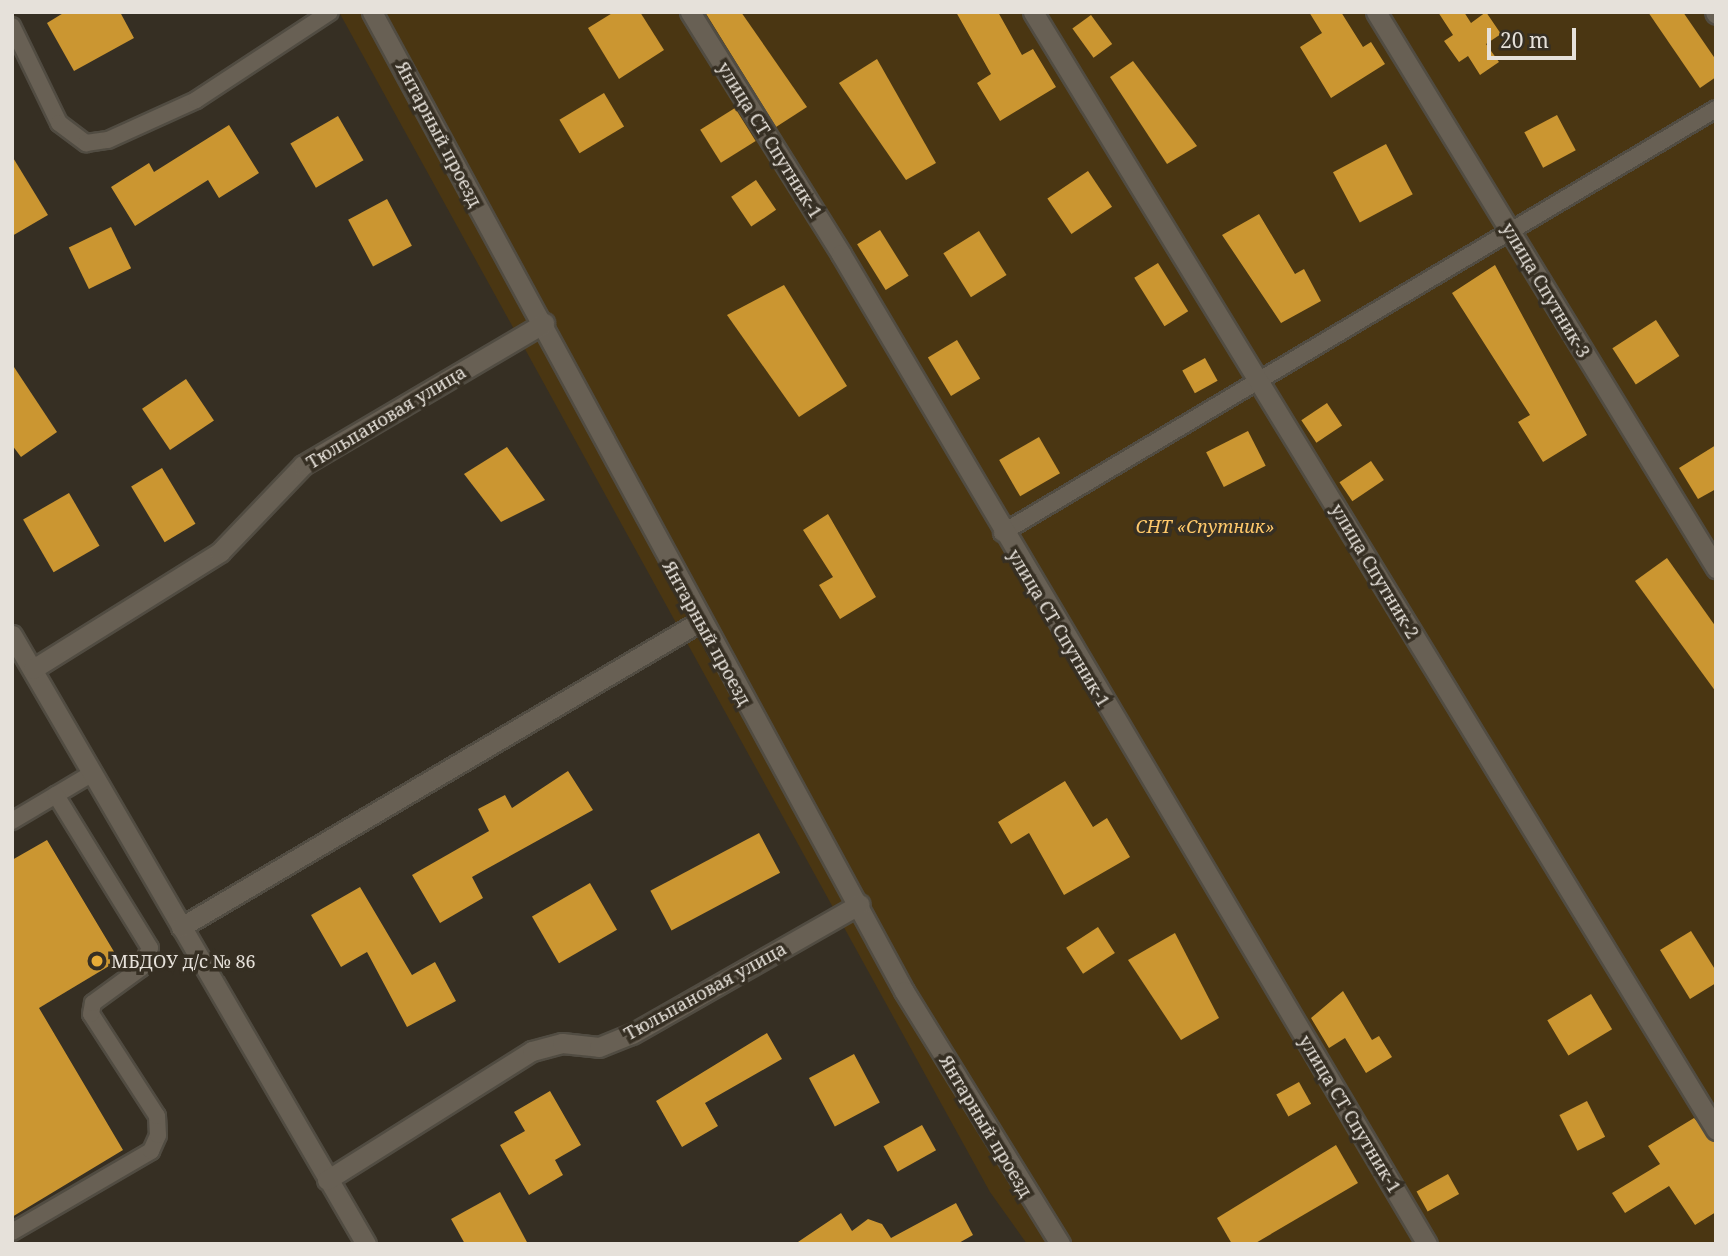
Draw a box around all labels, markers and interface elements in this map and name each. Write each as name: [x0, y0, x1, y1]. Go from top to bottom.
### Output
scale bar: [1490, 14, 1579, 58]
text: 20 m: [1500, 26, 1549, 54]
street label: Янтарный проезд: [391, 57, 487, 211]
street label: улица СТ Спутник-1: [713, 58, 827, 222]
street label: улица Спутник-3: [1497, 219, 1595, 361]
street label: Тюльпановая улица: [302, 361, 470, 473]
street label: улица Спутник-2: [1326, 500, 1424, 642]
park label: СНТ «Спутник»: [1135, 515, 1275, 537]
street label: улица СТ Спутник-1: [1003, 545, 1115, 711]
street label: Янтарный проезд: [658, 557, 756, 709]
street label: Тюльпановая улица: [620, 937, 790, 1045]
place label: МБДОУ д/с № 86: [111, 950, 256, 972]
marker: МБДОУ д/с № 86: [89, 953, 105, 969]
street label: улица СТ Спутник-1: [1294, 1031, 1406, 1197]
street label: Янтарный проезд: [935, 1051, 1037, 1201]

